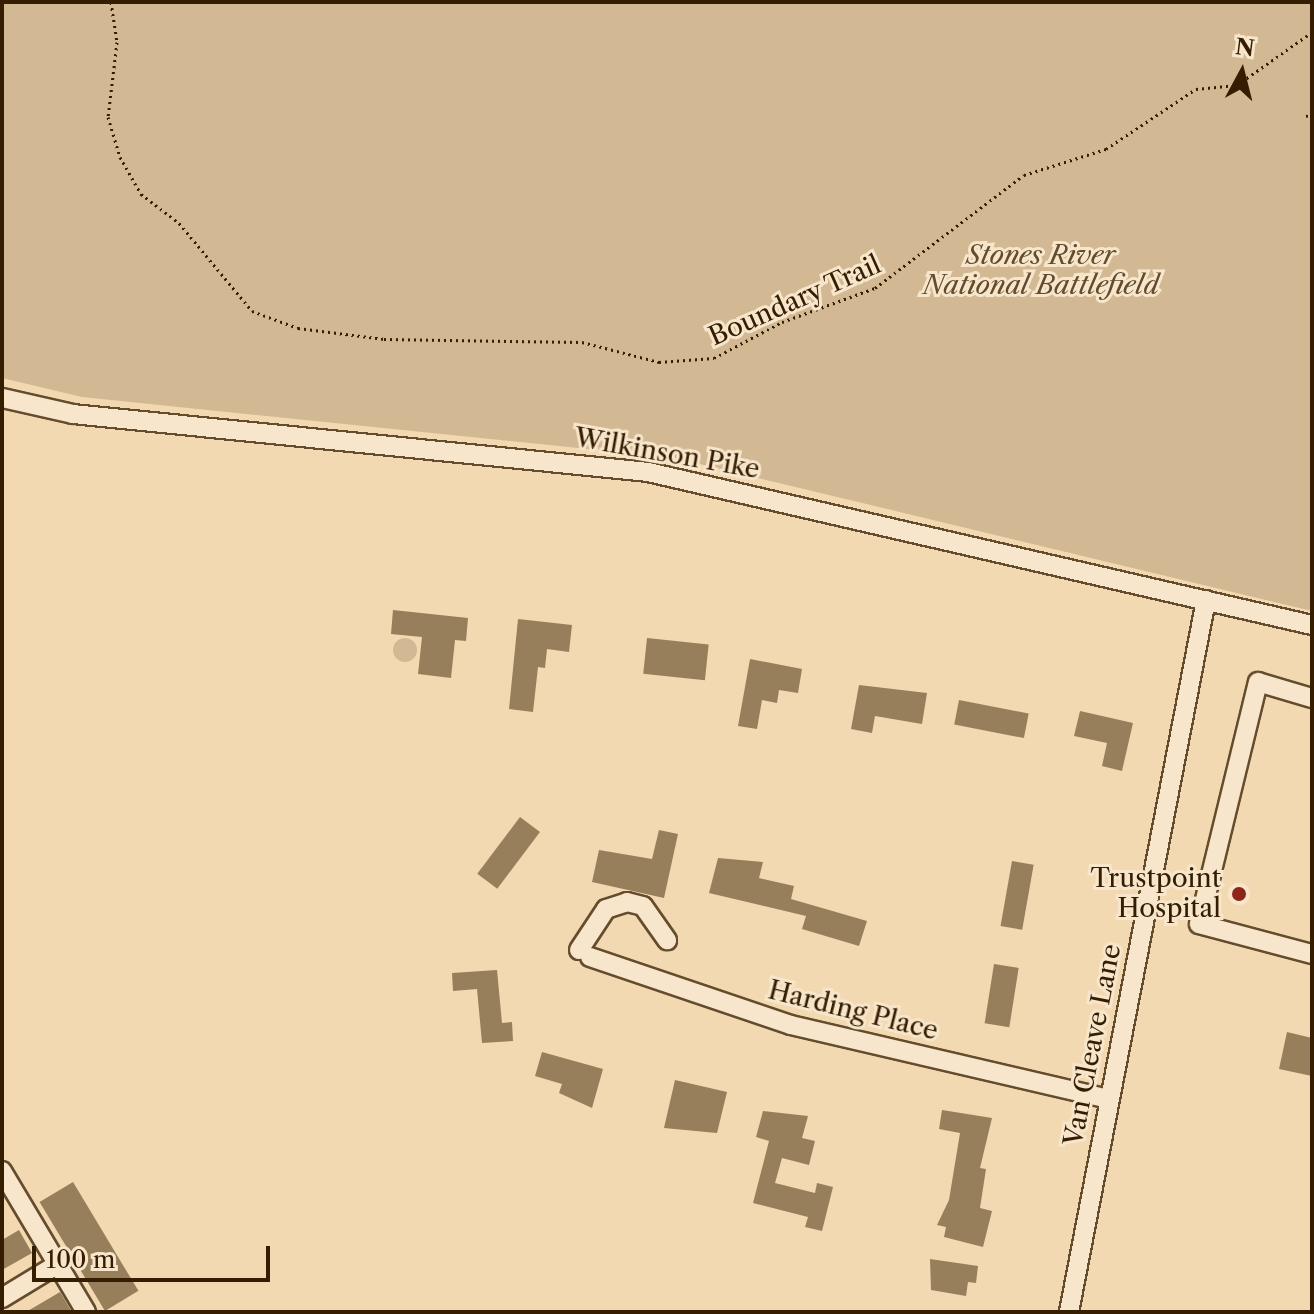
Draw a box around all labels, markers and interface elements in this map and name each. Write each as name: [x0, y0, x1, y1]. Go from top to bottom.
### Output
north arrow: [1202, 32, 1282, 112]
text: N: [1234, 33, 1256, 62]
park label: Stones River National Battlefield: [923, 240, 1159, 302]
street label: Boundary Trail: [704, 249, 886, 353]
street label: Wilkinson Pike: [572, 422, 762, 486]
place label: Trustpoint Hospital: [1090, 863, 1221, 924]
marker: Trustpoint Hospital: [1228, 883, 1250, 905]
street label: Van Cleave Lane: [1058, 941, 1128, 1149]
street label: Harding Place: [765, 975, 941, 1047]
scale bar: [36, 1230, 274, 1280]
text: 100 m: [46, 1245, 115, 1274]

